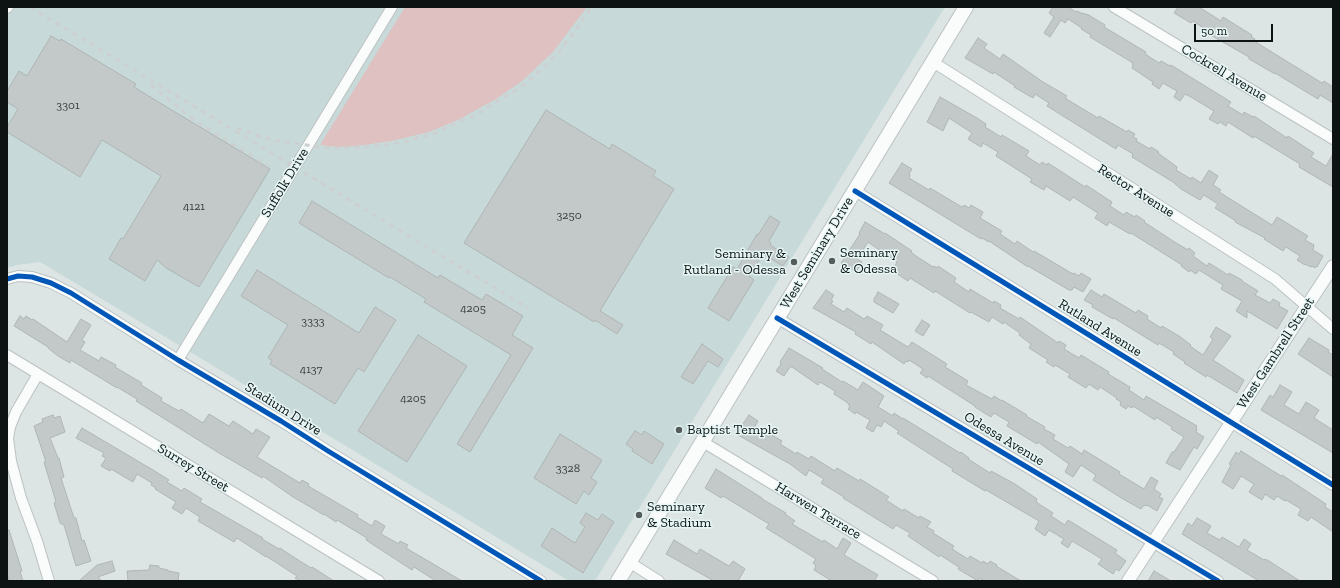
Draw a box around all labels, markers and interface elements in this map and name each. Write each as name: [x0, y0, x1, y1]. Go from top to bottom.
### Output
scale bar: [1196, 16, 1275, 42]
text: 50 m: [1201, 24, 1227, 38]
street label: Cockrell Avenue: [1178, 41, 1270, 105]
house number: 3301: [56, 99, 80, 113]
street label: Suffolk Drive: [258, 145, 312, 221]
street label: Rector Avenue: [1095, 161, 1177, 221]
street label: West Seminary Drive: [777, 194, 857, 312]
house number: 4121: [183, 200, 205, 214]
house number: 3250: [556, 209, 582, 223]
place label: Seminary & Odessa: [840, 245, 898, 278]
place label: Seminary & Rutland - Odessa: [683, 246, 786, 278]
marker: Seminary & Odessa: [827, 256, 837, 266]
marker: Seminary & Rutland - Odessa: [789, 257, 799, 267]
street label: West Gambrell Street: [1234, 294, 1318, 412]
street label: Rutland Avenue: [1055, 296, 1145, 360]
house number: 4205: [460, 302, 486, 316]
house number: 3333: [301, 315, 325, 329]
house number: 4137: [300, 363, 322, 377]
street label: Stadium Drive: [242, 379, 324, 439]
house number: 4205: [400, 392, 426, 406]
street label: Odessa Avenue: [961, 408, 1047, 470]
place label: Baptist Temple: [687, 422, 778, 438]
marker: Baptist Temple: [674, 425, 684, 435]
street label: Surrey Street: [154, 440, 232, 496]
house number: 3328: [556, 462, 580, 476]
street label: Harwen Terrace: [772, 479, 864, 543]
place label: Seminary & Stadium: [647, 499, 711, 532]
marker: Seminary & Stadium: [634, 510, 644, 520]

